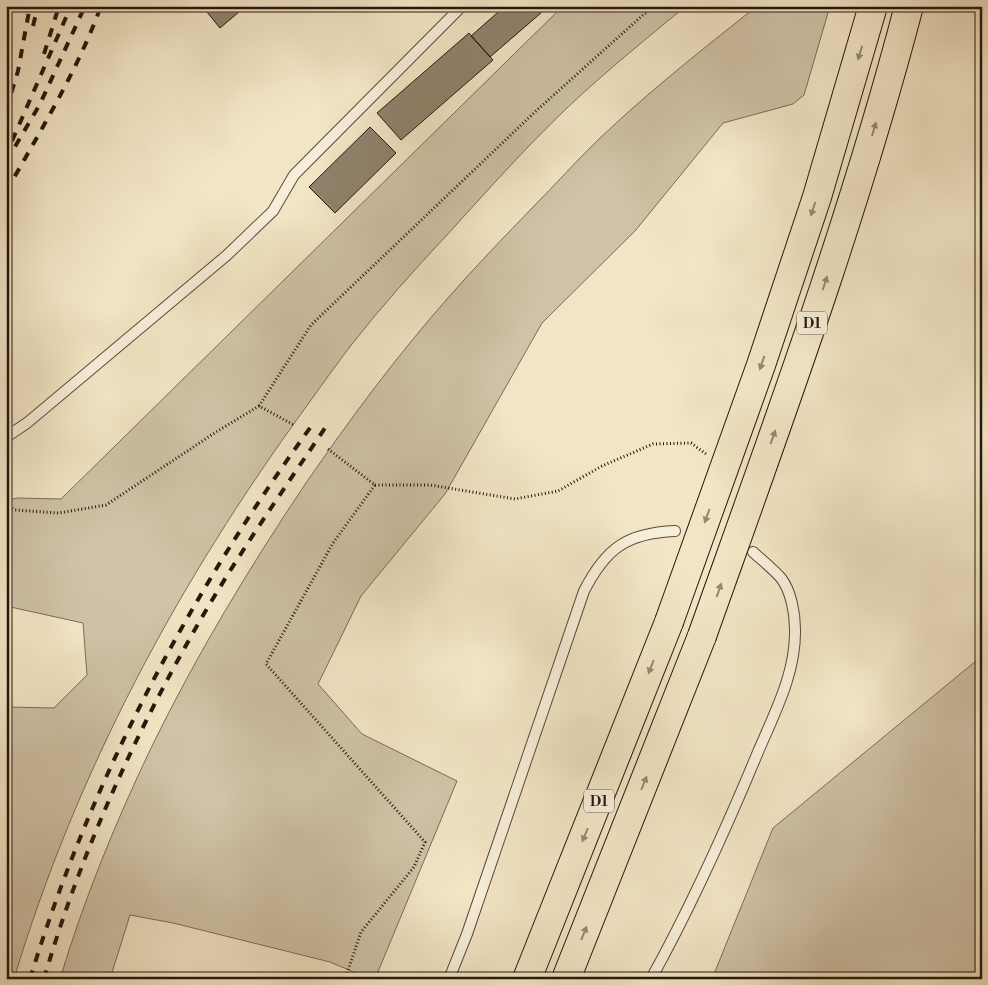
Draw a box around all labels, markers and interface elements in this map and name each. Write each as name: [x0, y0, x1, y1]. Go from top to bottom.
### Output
one-way arrow: [856, 46, 864, 61]
one-way arrow: [871, 121, 879, 136]
one-way arrow: [809, 201, 816, 216]
one-way arrow: [822, 276, 830, 291]
road number: D1: [797, 312, 827, 334]
one-way arrow: [758, 356, 766, 371]
one-way arrow: [770, 430, 777, 445]
one-way arrow: [703, 509, 711, 524]
one-way arrow: [716, 583, 723, 598]
one-way arrow: [647, 660, 654, 675]
one-way arrow: [641, 776, 649, 790]
road number: D1: [584, 789, 614, 812]
one-way arrow: [581, 828, 589, 843]
one-way arrow: [581, 926, 588, 941]

